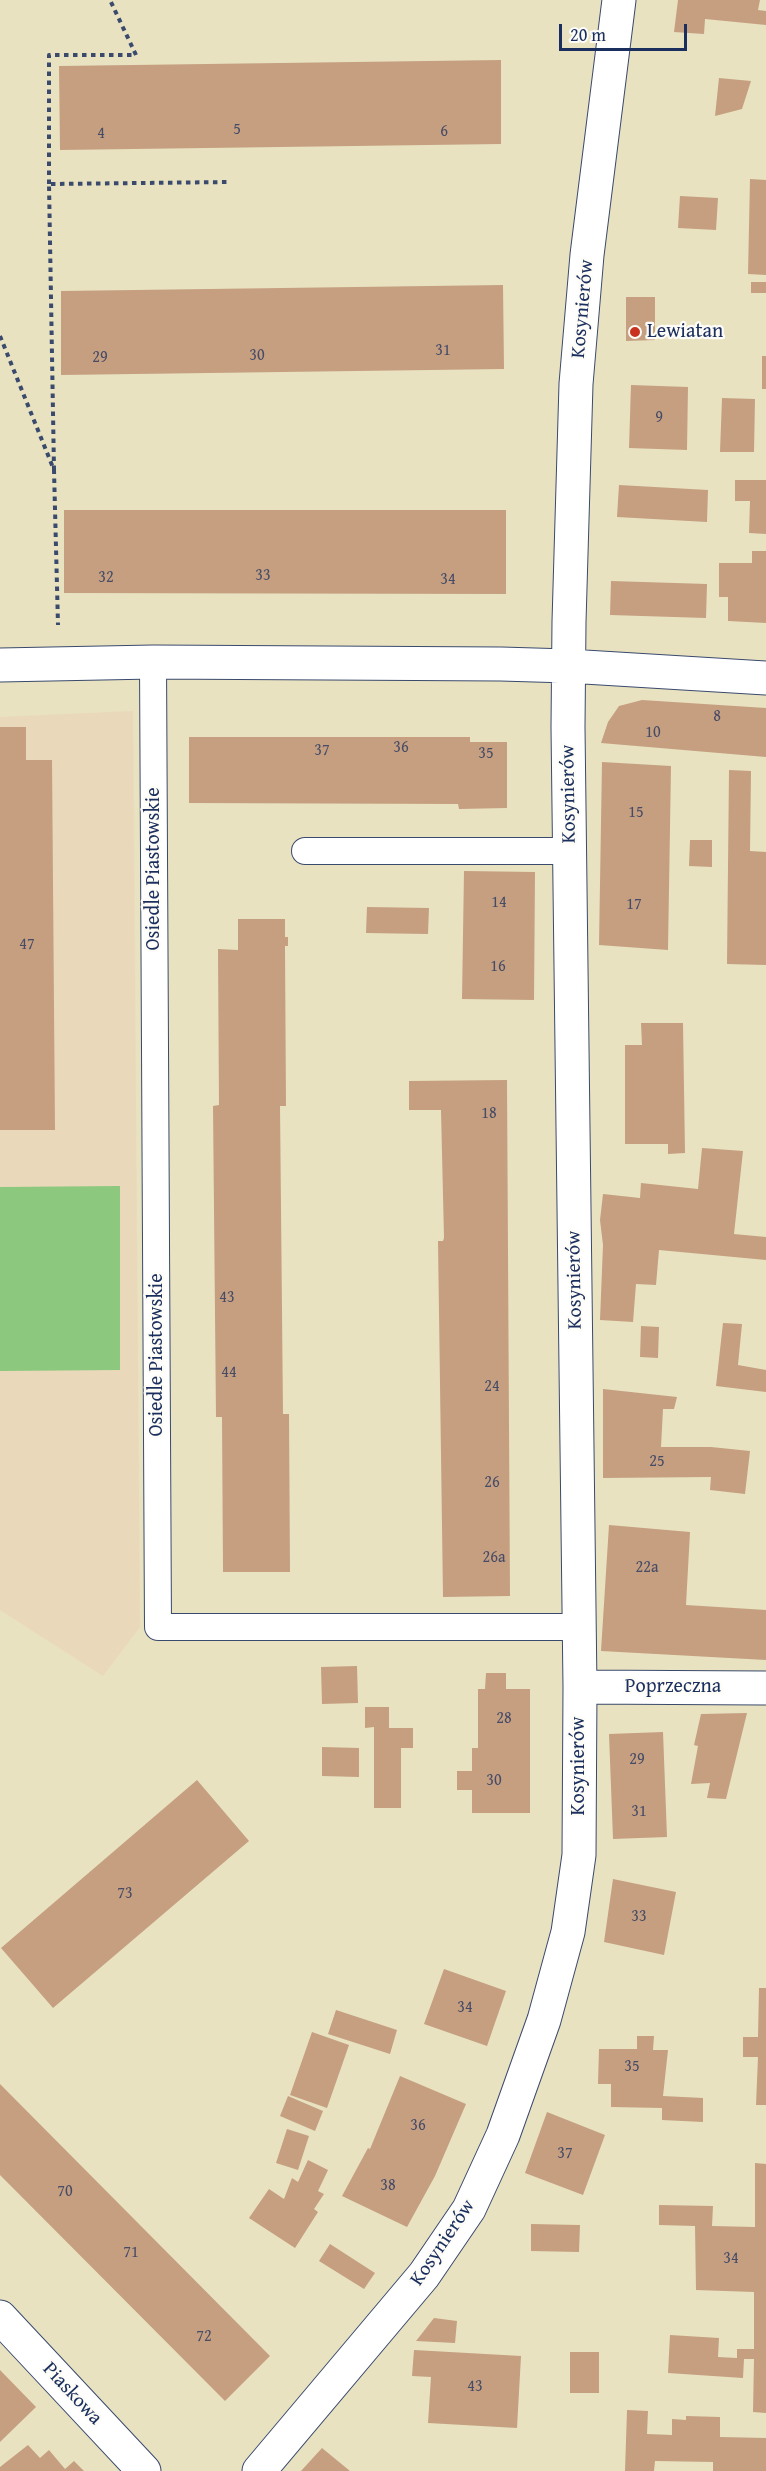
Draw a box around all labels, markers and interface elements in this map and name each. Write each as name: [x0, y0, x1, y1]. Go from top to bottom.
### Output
scale bar: [562, 12, 690, 50]
text: 20 m: [570, 21, 606, 48]
house number: 5: [233, 120, 241, 140]
house number: 6: [440, 122, 448, 142]
house number: 4: [97, 124, 105, 144]
street label: Kosynierów: [567, 259, 599, 359]
place label: Lewiatan: [647, 320, 723, 344]
marker: Lewiatan: [628, 325, 642, 339]
house number: 31: [435, 341, 451, 361]
house number: 30: [249, 346, 265, 366]
house number: 29: [92, 348, 108, 368]
house number: 9: [655, 408, 663, 428]
house number: 33: [255, 566, 271, 586]
house number: 32: [98, 568, 114, 588]
house number: 34: [440, 570, 456, 590]
house number: 8: [713, 707, 721, 727]
house number: 10: [645, 723, 661, 743]
house number: 36: [393, 738, 409, 758]
house number: 37: [314, 741, 330, 761]
house number: 35: [478, 744, 494, 764]
street label: Kosynierów: [556, 744, 582, 844]
street label: Osiedle Piastowskie: [142, 787, 166, 951]
house number: 15: [628, 803, 644, 823]
house number: 14: [491, 893, 507, 913]
house number: 17: [626, 895, 642, 915]
house number: 47: [19, 935, 35, 955]
house number: 16: [490, 957, 506, 977]
house number: 18: [481, 1104, 497, 1124]
street label: Kosynierów: [562, 1230, 588, 1330]
street label: Osiedle Piastowskie: [145, 1273, 169, 1437]
house number: 43: [219, 1288, 235, 1308]
house number: 44: [221, 1363, 237, 1383]
house number: 24: [484, 1377, 500, 1397]
house number: 25: [649, 1452, 665, 1472]
house number: 26: [484, 1473, 500, 1493]
house number: 26a: [483, 1548, 505, 1568]
house number: 22a: [636, 1558, 658, 1578]
street label: Poprzeczna: [625, 1675, 721, 1699]
house number: 28: [496, 1709, 512, 1729]
street label: Kosynierów: [567, 1717, 591, 1815]
house number: 29: [629, 1750, 645, 1770]
house number: 30: [486, 1771, 502, 1791]
house number: 31: [631, 1802, 647, 1822]
house number: 73: [117, 1884, 133, 1904]
house number: 33: [631, 1907, 647, 1927]
house number: 34: [457, 1998, 473, 2018]
house number: 35: [624, 2057, 640, 2077]
house number: 36: [410, 2116, 426, 2136]
house number: 37: [557, 2144, 573, 2164]
house number: 38: [380, 2176, 396, 2196]
house number: 70: [57, 2182, 73, 2202]
street label: Kosynierów: [405, 2195, 481, 2291]
house number: 71: [123, 2243, 139, 2263]
house number: 34: [723, 2249, 739, 2269]
house number: 72: [196, 2327, 212, 2347]
street label: Piaskowa: [37, 2358, 107, 2430]
house number: 43: [467, 2377, 483, 2397]

